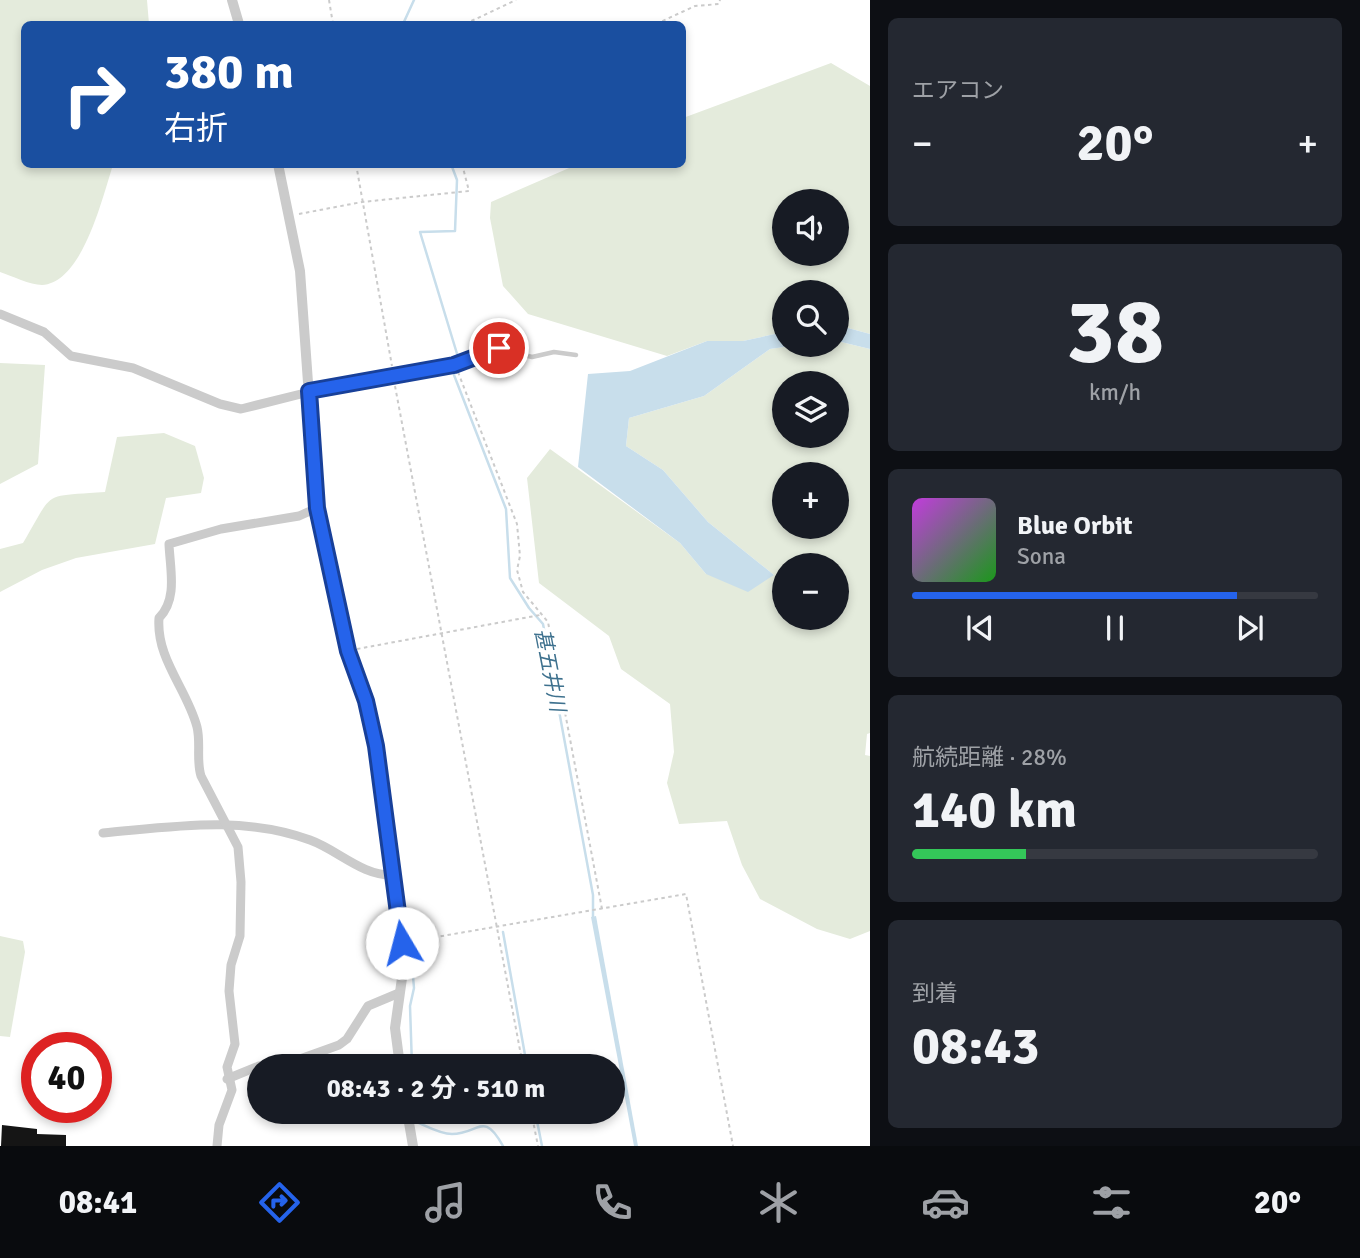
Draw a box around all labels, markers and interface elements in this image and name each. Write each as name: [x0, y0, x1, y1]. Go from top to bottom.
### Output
text: 380 m: [164, 42, 294, 102]
icon: right: [49, 49, 140, 140]
text: エアコン: [912, 76, 1004, 105]
text: 右折: [164, 109, 228, 148]
text: 20°: [1077, 111, 1153, 175]
text: −: [912, 120, 933, 167]
text: +: [1297, 120, 1318, 167]
map controls: [772, 189, 849, 630]
button: sound: [772, 189, 849, 266]
text: 38: [1066, 276, 1164, 389]
button: search: [772, 280, 849, 357]
pin: [469, 318, 529, 378]
icon: arrive: [480, 329, 518, 367]
button: layers: [772, 371, 849, 448]
text: km/h: [1089, 378, 1141, 407]
button: +: [772, 462, 849, 539]
text: Blue Orbit: [1017, 510, 1133, 542]
text: Sona: [1017, 542, 1066, 571]
button: −: [772, 553, 849, 630]
icon: previous: [961, 609, 999, 647]
icon: pause: [1096, 609, 1134, 647]
icon: next: [1231, 609, 1269, 647]
water label: 甚五井川: [529, 626, 571, 716]
text: 航続距離 · 28%: [912, 743, 1067, 772]
text: 140 km: [912, 778, 1077, 842]
position arrow: [365, 906, 439, 980]
text: 到着: [912, 979, 958, 1008]
text: 08:43: [912, 1014, 1040, 1078]
speed limit sign: 40: [21, 1032, 112, 1123]
text: 08:43 · 2 分 · 510 m: [327, 1073, 545, 1105]
icon: directions: [255, 1178, 304, 1227]
icon: music: [421, 1178, 470, 1227]
icon: phone: [588, 1178, 637, 1227]
icon: climate: [754, 1178, 803, 1227]
icon: car: [921, 1178, 970, 1227]
icon: filters: [1087, 1178, 1136, 1227]
text: 08:41: [59, 1183, 137, 1222]
text: 20°: [1254, 1183, 1301, 1222]

